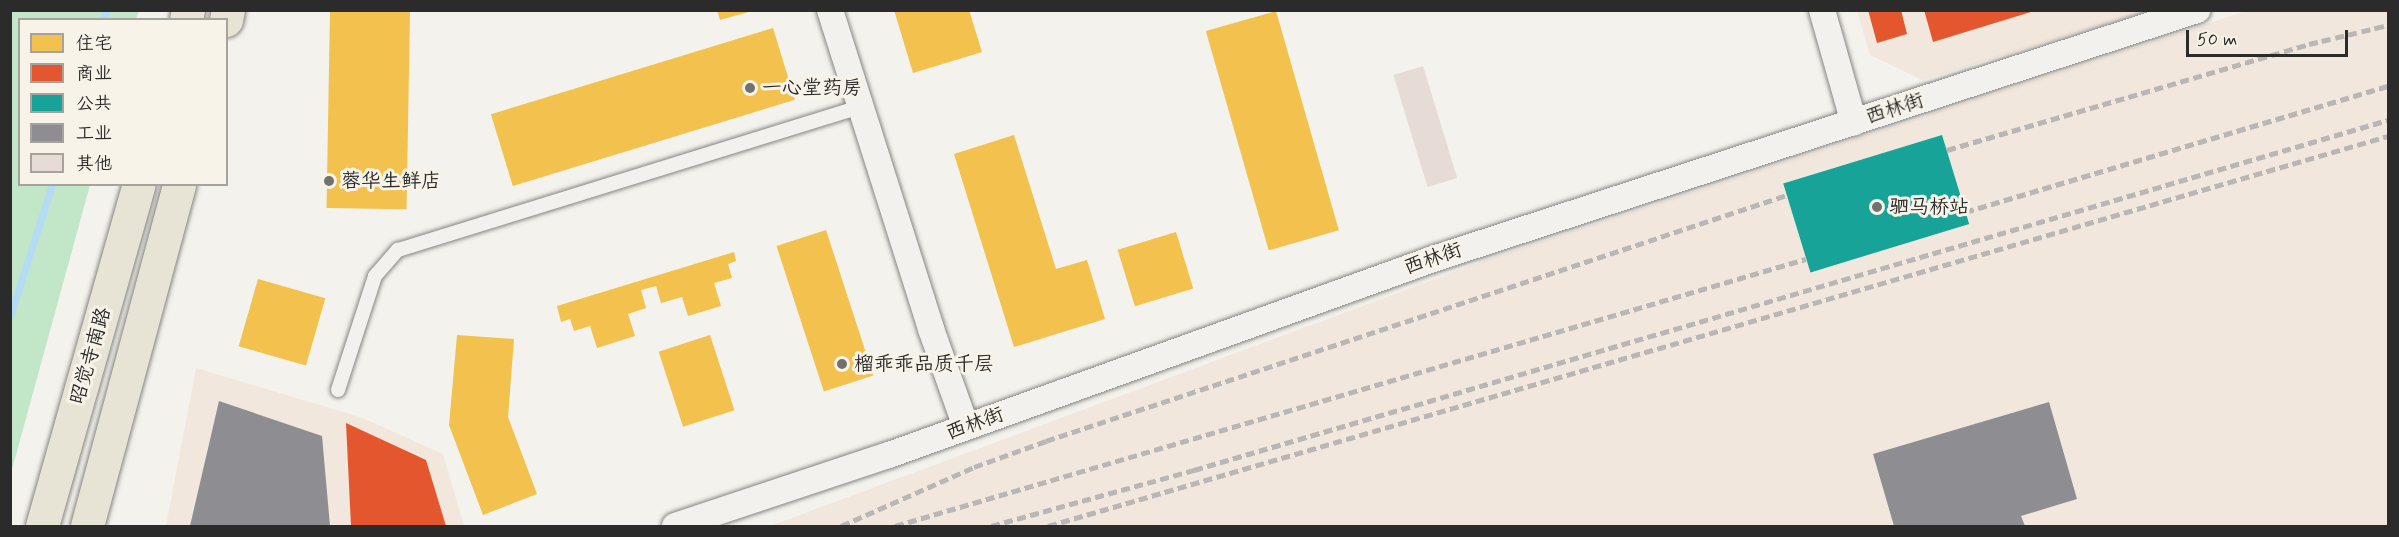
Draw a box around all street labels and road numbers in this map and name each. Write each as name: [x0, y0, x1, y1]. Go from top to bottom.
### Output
street label: 西林街: [1863, 88, 1927, 130]
street label: 西林街: [1401, 238, 1465, 280]
street label: 昭觉寺南路: [66, 305, 116, 407]
street label: 西林街: [943, 402, 1007, 446]

